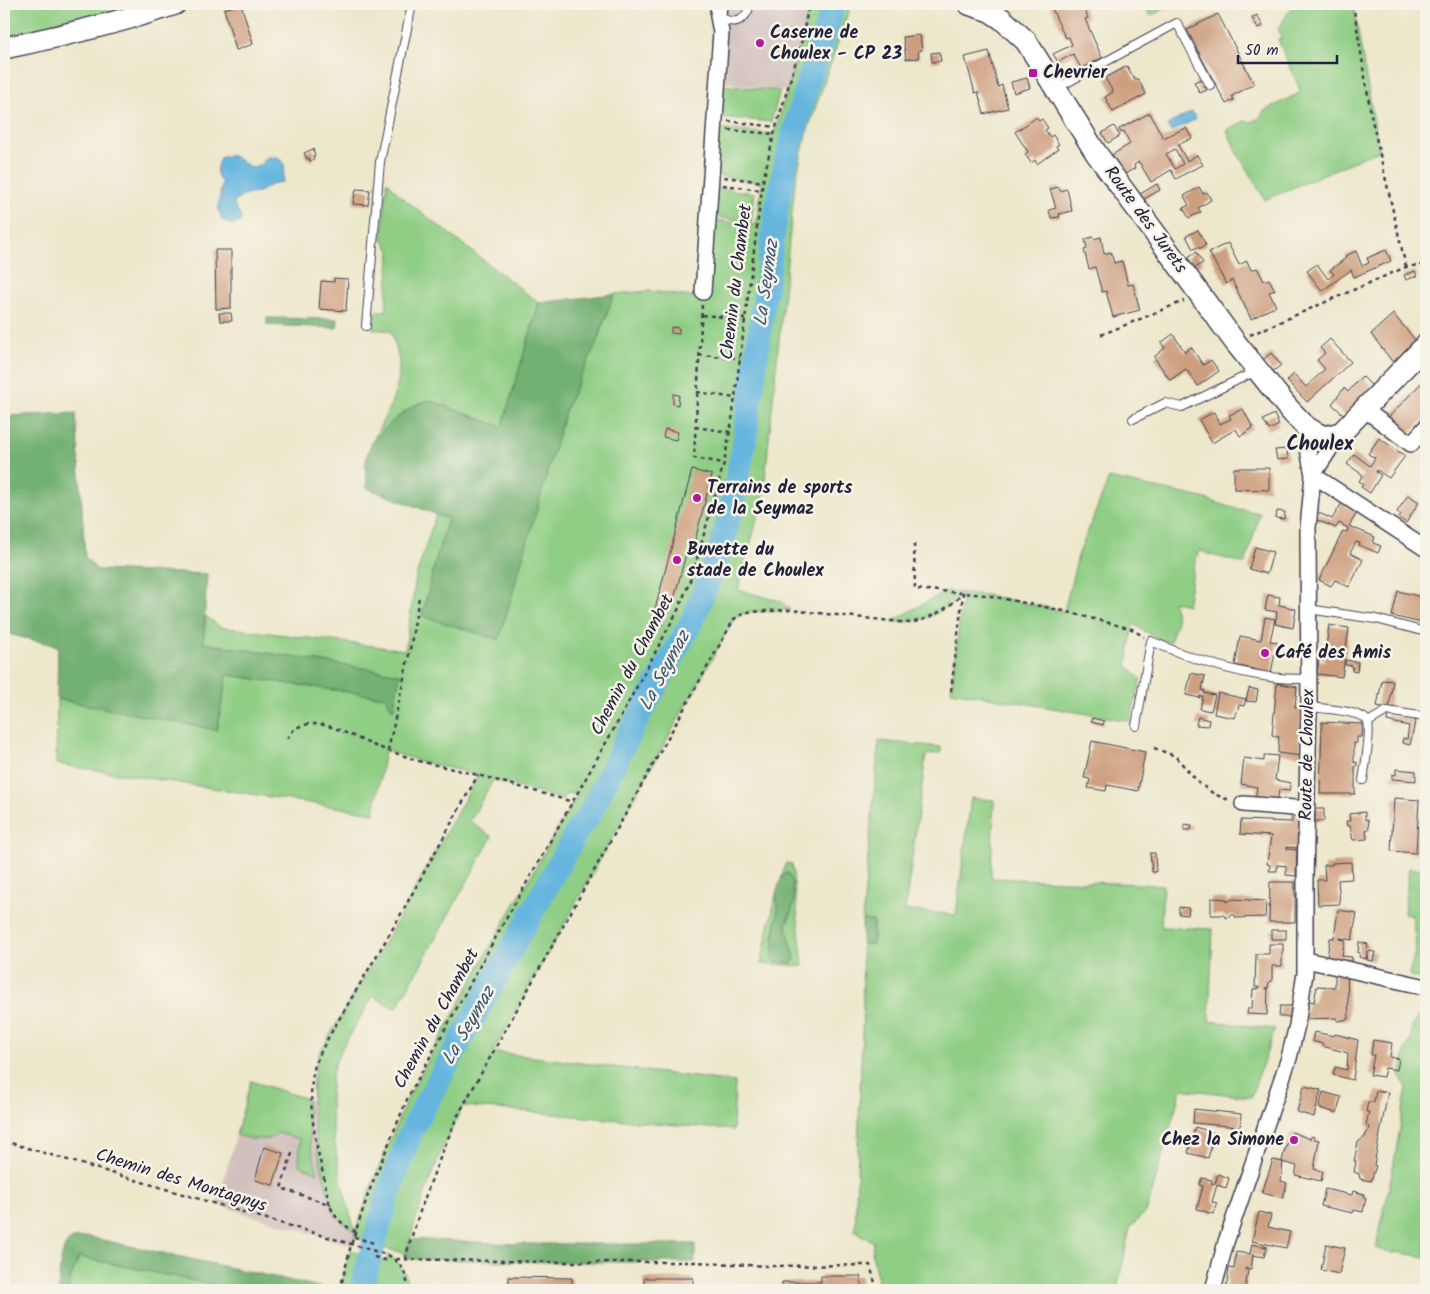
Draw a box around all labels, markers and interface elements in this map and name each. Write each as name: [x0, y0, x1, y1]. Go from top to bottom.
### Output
place label: Caserne de Choulex - CP 23: [770, 19, 902, 69]
scale bar: [1238, 32, 1336, 64]
marker: Caserne de Choulex - CP 23: [754, 37, 766, 49]
text: 50 m: [1245, 39, 1279, 63]
place label: Chevrier: [1043, 59, 1109, 88]
marker: Chevrier: [1027, 67, 1039, 79]
street label: Route des Jurets: [1096, 160, 1194, 280]
street label: Chemin du Chambet: [713, 202, 761, 361]
water label: La Seymaz: [746, 236, 788, 328]
district label: Choulex: [1287, 429, 1354, 461]
place label: Terrains de sports de la Seymaz: [707, 474, 853, 524]
marker: Terrains de sports de la Seymaz: [691, 492, 703, 504]
place label: Buvette du stade de Choulex: [687, 536, 824, 586]
marker: Buvette du stade de Choulex: [671, 554, 683, 566]
street label: Chemin du Chambet: [583, 588, 683, 741]
water label: La Seymaz: [631, 624, 699, 716]
place label: Café des Amis: [1275, 639, 1392, 668]
marker: Café des Amis: [1259, 647, 1271, 659]
street label: Route de Choulex: [1292, 689, 1324, 821]
street label: Chemin du Chambet: [386, 943, 488, 1094]
water label: La Seymaz: [434, 979, 505, 1071]
place label: Chez la Simone: [1161, 1126, 1284, 1155]
marker: Chez la Simone: [1288, 1134, 1300, 1146]
street label: Chemin des Montagnys: [92, 1141, 270, 1221]

